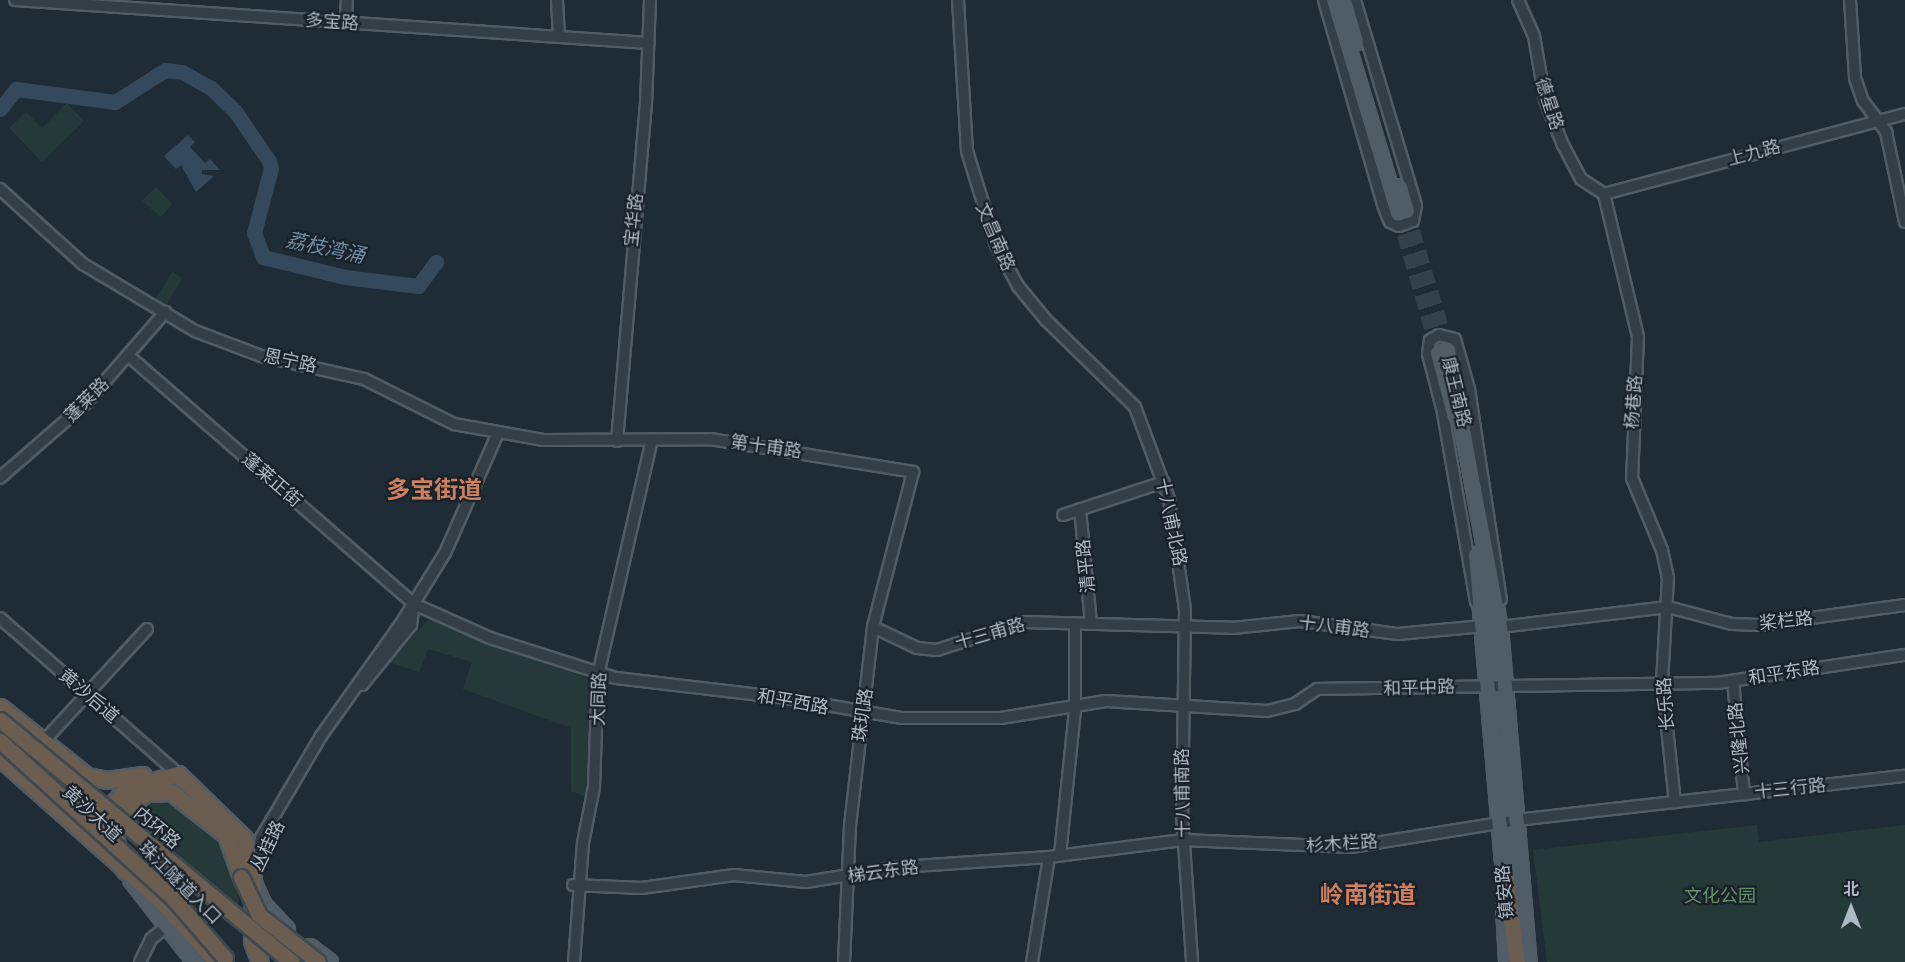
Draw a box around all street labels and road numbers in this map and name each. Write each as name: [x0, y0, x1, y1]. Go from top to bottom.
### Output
street label: 多宝路: [304, 9, 360, 35]
street label: 德星路: [1530, 75, 1568, 133]
street label: 上九路: [1725, 136, 1783, 170]
street label: 宝华路: [620, 192, 648, 248]
street label: 文昌南路: [971, 200, 1019, 274]
street label: 恩宁路: [261, 345, 319, 377]
street label: 康王南路: [1437, 354, 1475, 430]
street label: 蓬莱路: [60, 373, 114, 427]
street label: 杨巷路: [1621, 374, 1647, 430]
street label: 第十甫路: [729, 431, 803, 463]
street label: 蓬莱正街: [238, 448, 306, 512]
street label: 十八甫北路: [1151, 476, 1191, 568]
street label: 清平路: [1072, 538, 1100, 594]
street label: 桨栏路: [1758, 607, 1814, 635]
street label: 十八甫路: [1297, 612, 1371, 642]
street label: 十三甫路: [952, 614, 1028, 654]
street label: 和平东路: [1747, 657, 1821, 689]
street label: 黄沙后道: [55, 664, 123, 728]
street label: 大同路: [587, 672, 611, 726]
street label: 和平中路: [1383, 676, 1455, 700]
street label: 长乐路: [1653, 676, 1679, 732]
street label: 和平西路: [756, 685, 830, 719]
street label: 珠玑路: [849, 687, 877, 743]
street label: 兴隆北路: [1724, 701, 1754, 775]
street label: 十八甫南路: [1171, 748, 1195, 838]
street label: 十三行路: [1753, 774, 1827, 804]
street label: 黄沙大道: [58, 782, 126, 846]
street label: 内环路: [129, 802, 185, 854]
street label: 丛桂路: [246, 817, 290, 875]
street label: 杉木栏路: [1305, 831, 1379, 857]
street label: 珠江隧道入口: [134, 837, 226, 929]
street label: 梯云东路: [846, 856, 920, 888]
street label: 镇安路: [1492, 864, 1518, 920]

